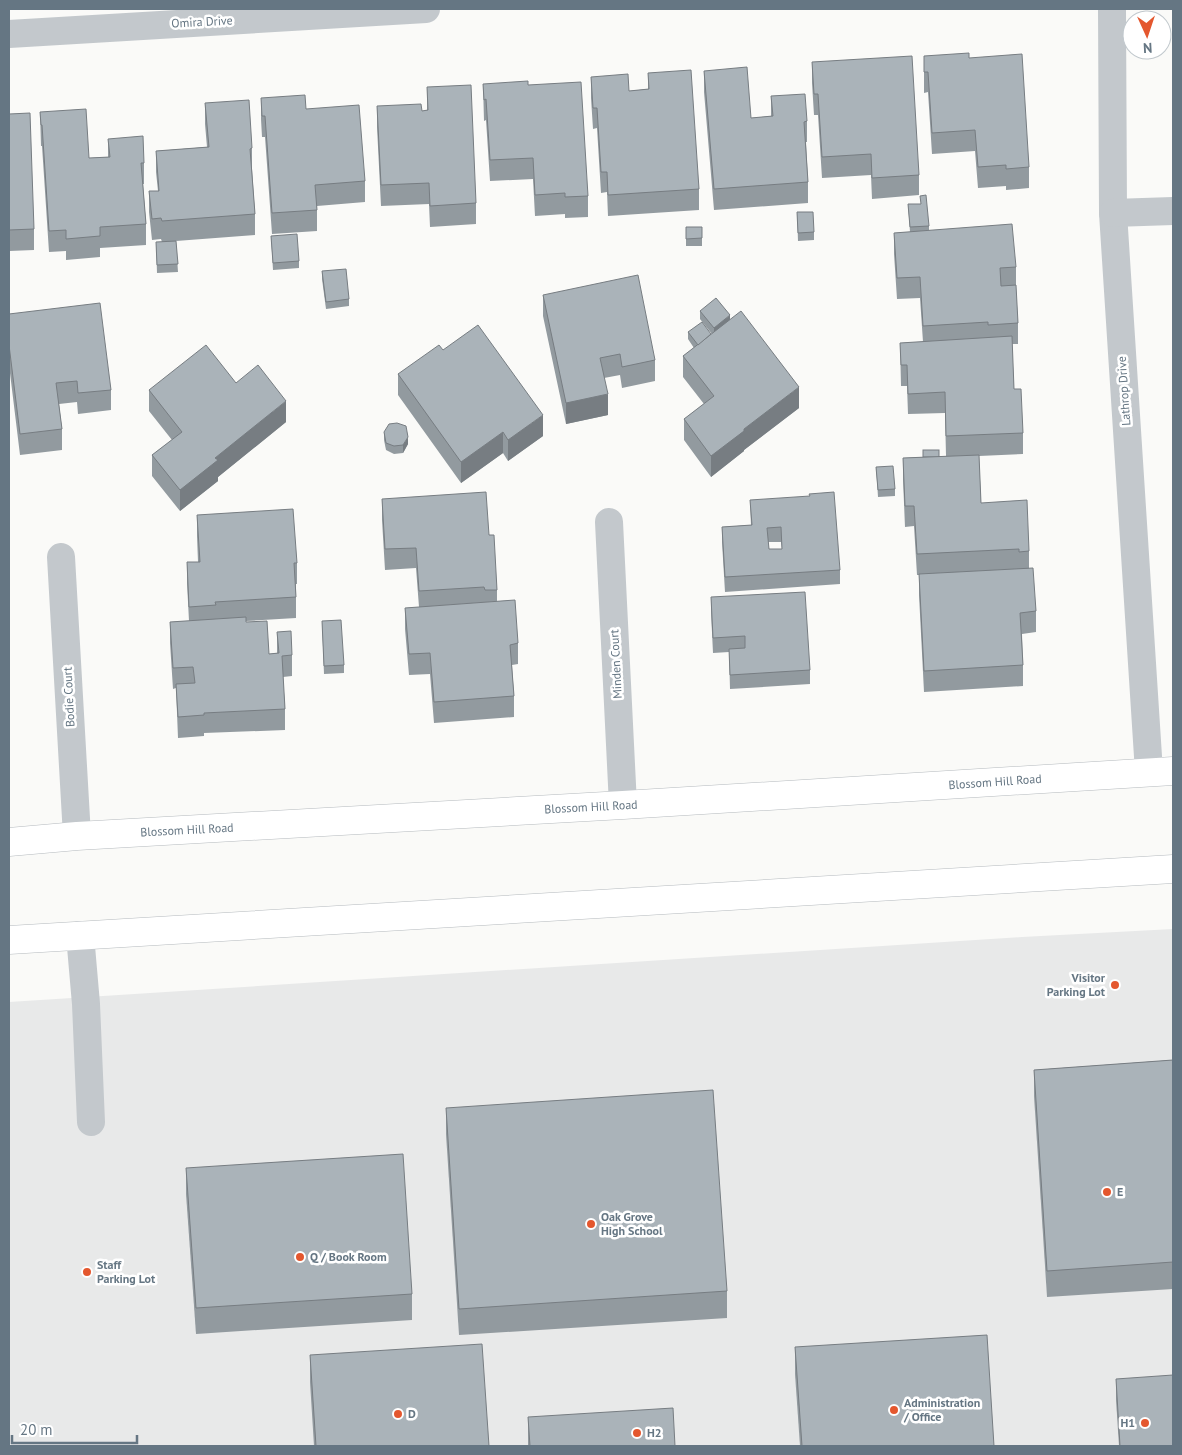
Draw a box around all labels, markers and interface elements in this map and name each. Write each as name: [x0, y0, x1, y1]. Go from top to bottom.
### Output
north arrow: [1122, 10, 1172, 60]
street label: Omira Drive: [171, 12, 233, 31]
text: N: [1143, 39, 1153, 57]
street label: Lathrop Drive: [1114, 356, 1133, 426]
street label: Minden Court: [606, 629, 625, 699]
street label: Bodie Court: [59, 667, 78, 728]
street label: Blossom Hill Road: [948, 771, 1042, 792]
street label: Blossom Hill Road: [544, 797, 638, 816]
street label: Blossom Hill Road: [140, 820, 234, 839]
place label: Visitor Parking Lot: [1047, 970, 1106, 999]
marker: Visitor Parking Lot: [1109, 979, 1121, 991]
place label: E: [1117, 1184, 1123, 1199]
marker: E: [1101, 1186, 1113, 1198]
place label: Oak Grove High School: [601, 1209, 663, 1238]
marker: Oak Grove High School: [585, 1218, 597, 1230]
place label: Q / Book Room: [310, 1249, 387, 1264]
marker: Q / Book Room: [294, 1251, 306, 1263]
place label: Staff Parking Lot: [97, 1257, 156, 1286]
marker: Staff Parking Lot: [81, 1266, 93, 1278]
place label: Administration / Office: [903, 1395, 980, 1424]
marker: Administration / Office: [888, 1404, 900, 1416]
place label: D: [408, 1406, 416, 1421]
marker: D: [392, 1408, 404, 1420]
scale bar: [12, 1412, 138, 1444]
place label: H1: [1120, 1415, 1135, 1430]
marker: H1: [1139, 1417, 1151, 1429]
text: 20 m: [20, 1420, 53, 1439]
place label: H2: [647, 1425, 662, 1440]
marker: H2: [631, 1427, 643, 1439]

